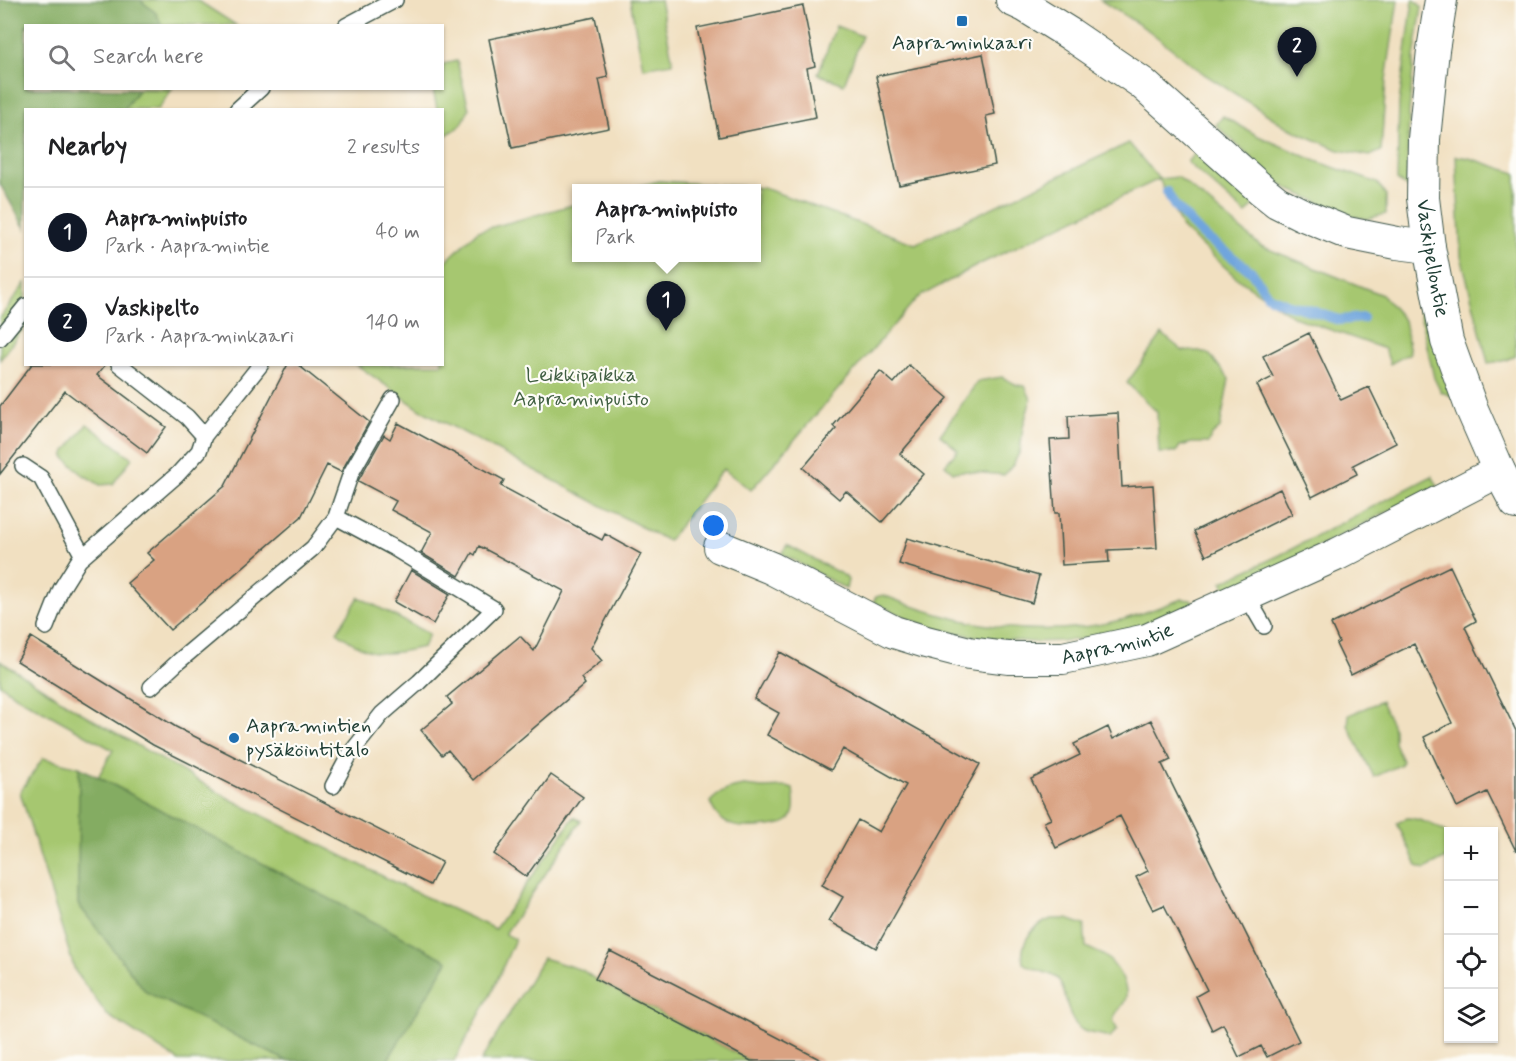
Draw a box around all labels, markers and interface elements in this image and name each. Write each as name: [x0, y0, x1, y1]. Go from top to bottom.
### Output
marker: Aapraminkaari: [955, 14, 969, 28]
search box: [24, 24, 444, 90]
pin: 2: [1278, 28, 1316, 77]
place label: Aapraminkaari: [892, 29, 1032, 57]
icon: search: [45, 41, 78, 74]
text: Search here: [93, 43, 204, 71]
text: Nearby: [48, 130, 127, 164]
text: 2 results: [347, 134, 420, 161]
popup: [572, 184, 761, 262]
text: Aapraminpuisto: [595, 196, 738, 224]
street label: Vaskipellontie: [1409, 198, 1456, 320]
text: Aapraminpuisto: [105, 205, 248, 233]
text: 1: [63, 219, 72, 246]
text: 40 m: [376, 219, 420, 246]
text: Park: [595, 224, 635, 251]
text: Park · Aapramintie: [105, 233, 270, 260]
pin: 1: [646, 282, 686, 331]
text: Vaskipelto: [105, 295, 199, 323]
text: 2: [63, 309, 72, 336]
text: 140 m: [366, 309, 420, 336]
text: Park · Aapraminkaari: [105, 323, 294, 350]
park label: Leikkipaikka Aapraminpuisto: [513, 361, 649, 413]
your location: [699, 511, 728, 540]
street label: Aapramintie: [1058, 616, 1178, 672]
place label: Aapramintien pysäköintitalo: [246, 712, 372, 764]
marker: Aapramintien pysäköintitalo: [227, 731, 241, 745]
map controls: [1444, 827, 1498, 1043]
button: +: [1444, 827, 1498, 881]
button: −: [1444, 881, 1498, 935]
button: locate: [1444, 935, 1498, 989]
button: layers: [1444, 989, 1498, 1043]

